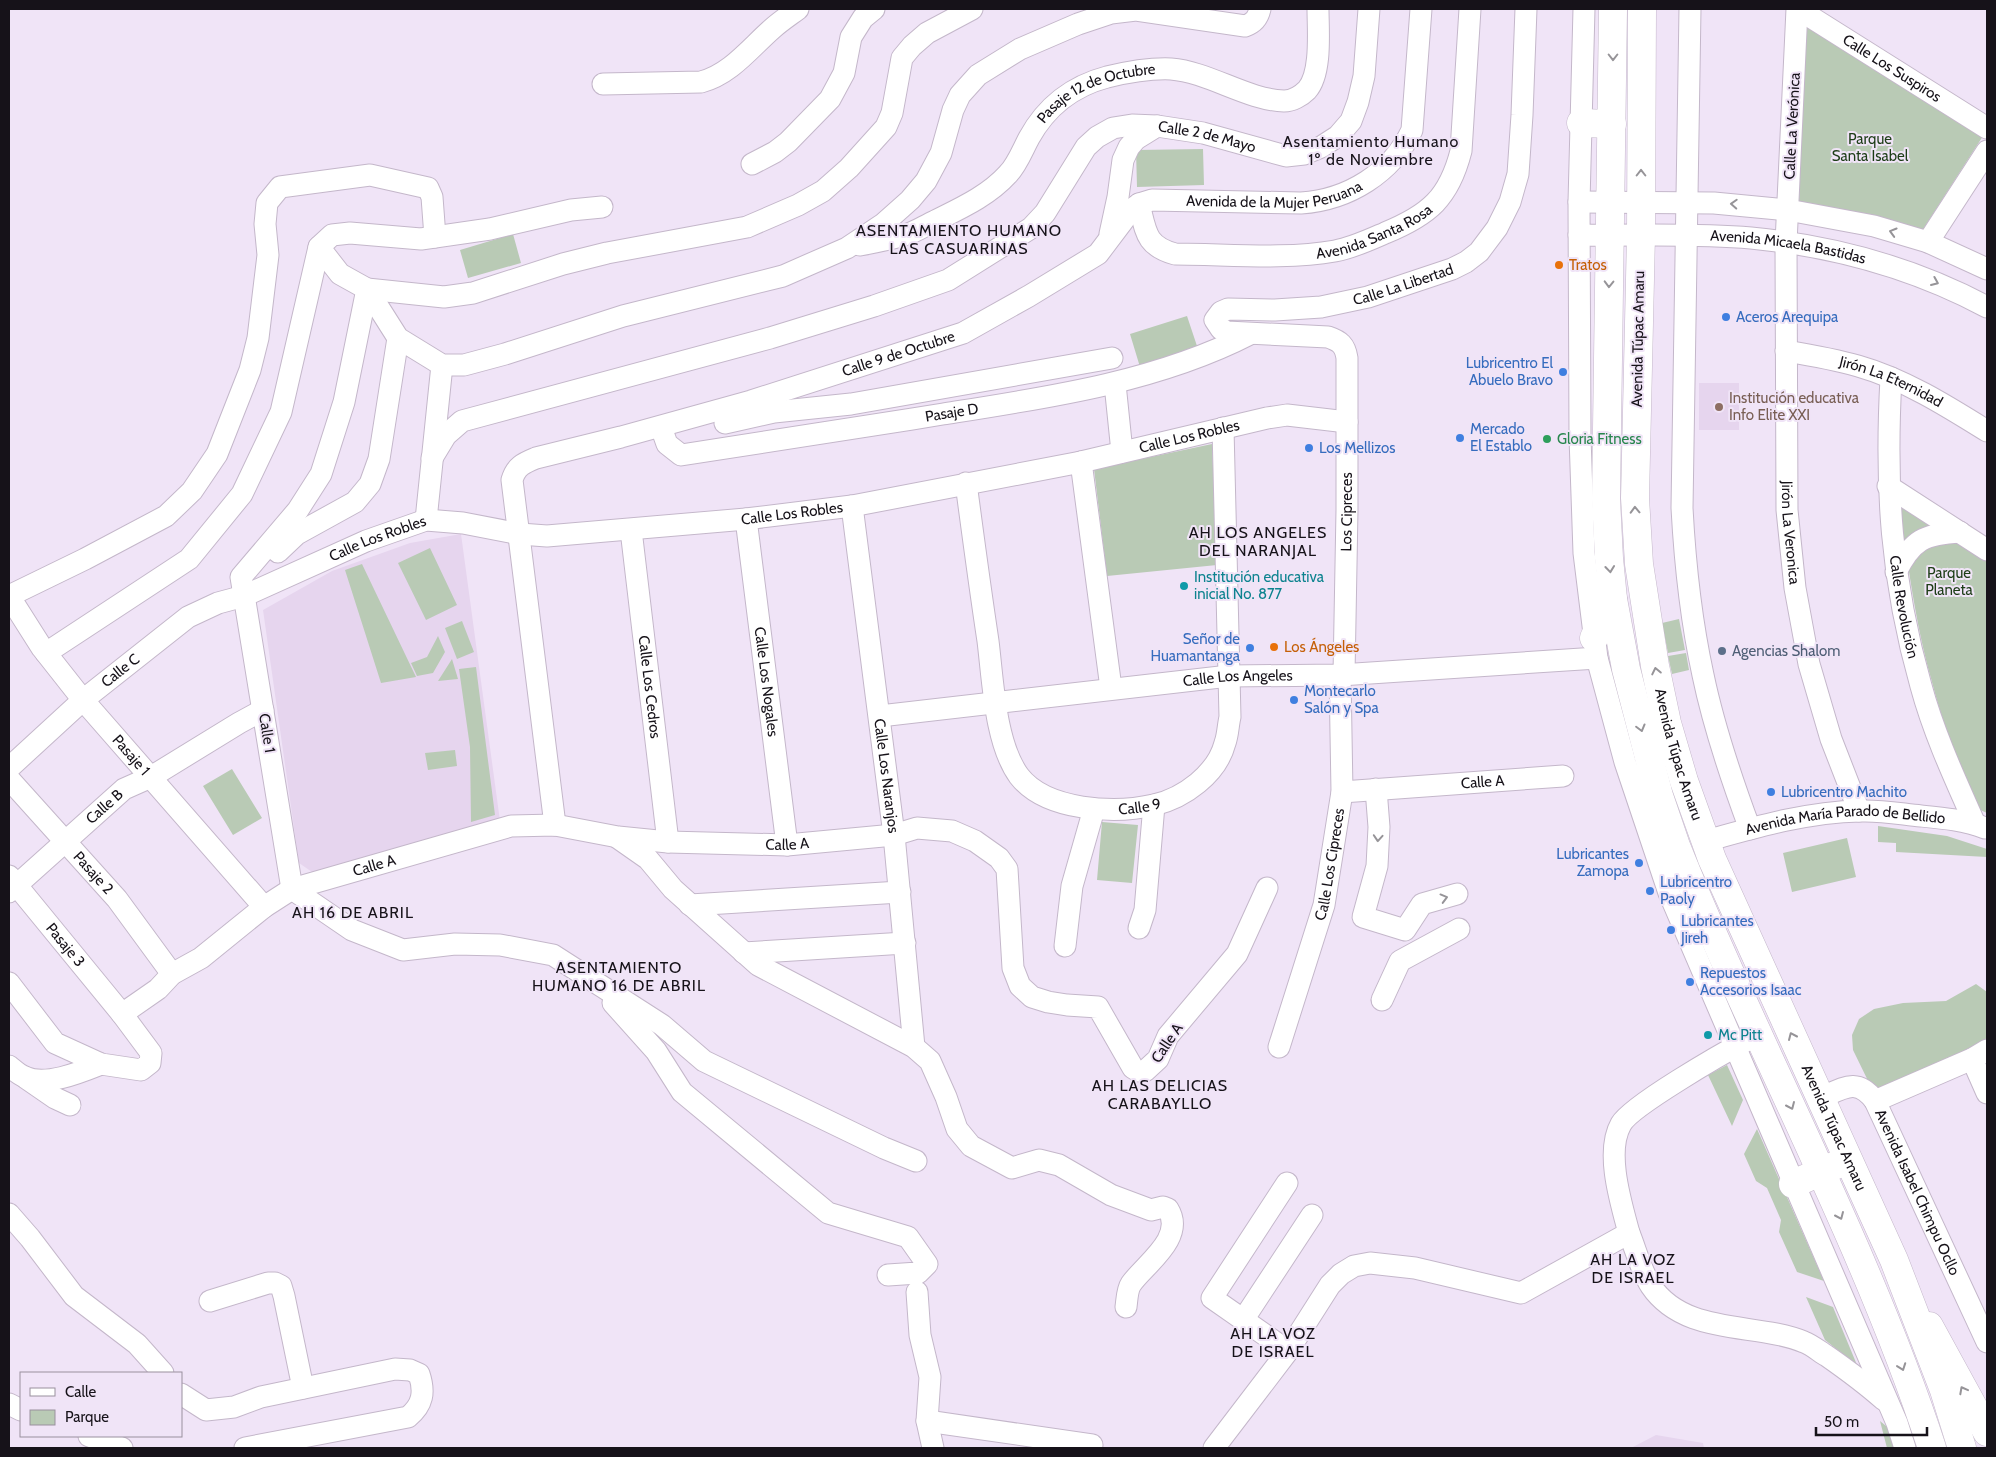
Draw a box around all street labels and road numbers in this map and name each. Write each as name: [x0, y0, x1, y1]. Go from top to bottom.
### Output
street label: Calle Los Suspiros: [1839, 30, 1945, 106]
street label: Pasaje 12 de Octubre: [1033, 60, 1156, 127]
street label: Calle La Verónica: [1780, 71, 1804, 180]
street label: Calle 2 de Mayo: [1157, 117, 1258, 156]
street label: Avenida de la Mujer Peruana: [1186, 177, 1366, 212]
street label: Avenida Santa Rosa: [1315, 200, 1437, 263]
street label: Avenida Micaela Bastidas: [1710, 227, 1868, 268]
street label: Calle La Libertad: [1351, 260, 1456, 309]
street label: Avenida Túpac Amaru: [1628, 271, 1648, 407]
street label: Calle 9 de Octubre: [840, 327, 957, 380]
street label: Jirón La Eternidad: [1837, 352, 1946, 411]
street label: Pasaje D: [924, 400, 980, 426]
street label: Calle Los Robles: [1137, 416, 1241, 457]
street label: Los Cipreces: [1337, 472, 1356, 552]
street label: Jirón La Veronica: [1778, 480, 1804, 586]
street label: Calle Los Robles: [740, 498, 844, 528]
street label: Calle Los Robles: [326, 512, 428, 565]
street label: Calle Revolución: [1886, 554, 1922, 660]
street label: Calle Los Nogales: [751, 626, 782, 738]
street label: Calle Los Cedros: [635, 634, 665, 740]
street label: Calle C: [98, 650, 143, 691]
street label: Calle Los Angeles: [1182, 666, 1293, 690]
street label: Avenida Túpac Amaru: [1651, 687, 1706, 823]
street label: Calle 1: [255, 712, 279, 754]
street label: Calle Los Naranjos: [870, 718, 903, 834]
street label: Pasaje 1: [109, 731, 154, 779]
street label: Calle A: [1460, 771, 1506, 792]
street label: Calle B: [82, 785, 127, 828]
street label: Calle 9: [1118, 795, 1163, 818]
street label: Avenida María Parado de Bellido: [1743, 802, 1946, 839]
street label: Calle Los Cipreces: [1311, 807, 1348, 923]
street label: Calle A: [765, 834, 811, 854]
street label: Pasaje 2: [69, 848, 117, 898]
street label: Calle A: [351, 850, 398, 880]
street label: Pasaje 3: [42, 919, 89, 970]
street label: Calle A: [1147, 1019, 1187, 1066]
street label: Avenida Túpac Amaru: [1797, 1062, 1870, 1194]
street label: Avenida Isabel Chimpu Ocllo: [1871, 1106, 1964, 1278]

